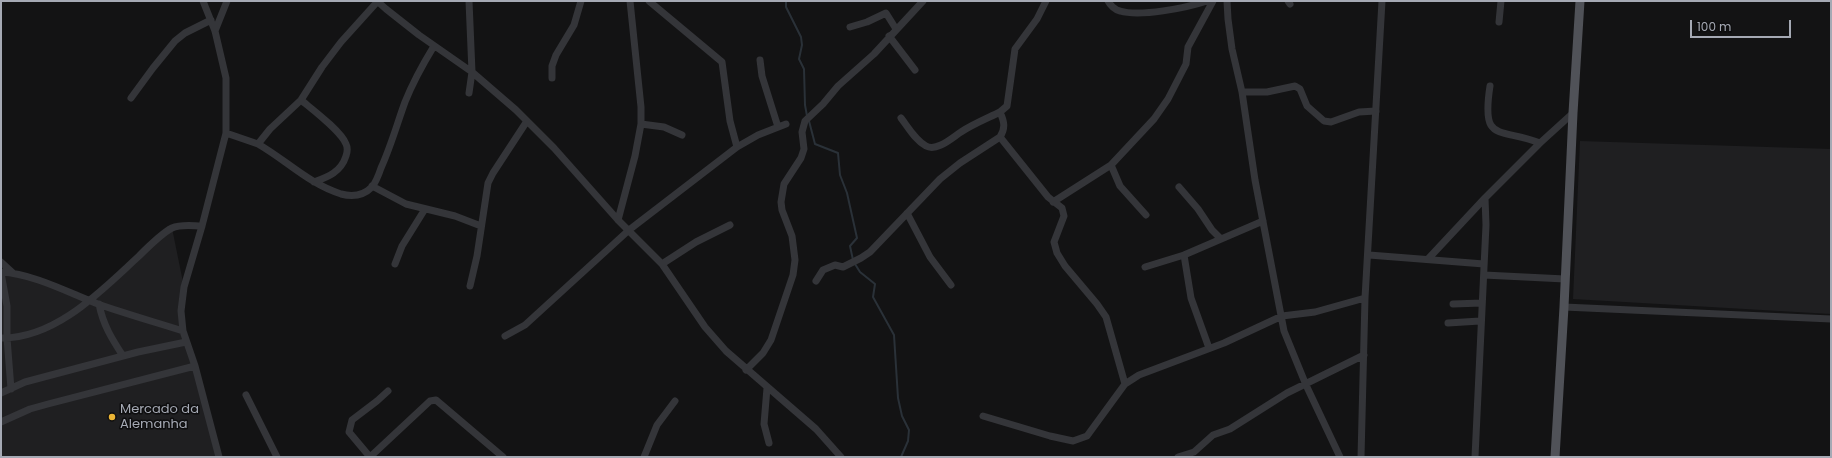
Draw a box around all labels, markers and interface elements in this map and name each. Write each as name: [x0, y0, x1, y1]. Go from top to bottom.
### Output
scale bar: [1692, 12, 1793, 38]
text: 100 m: [1697, 18, 1731, 35]
place label: Mercado da Alemanha: [120, 402, 199, 433]
marker: Mercado da Alemanha: [107, 412, 117, 422]

